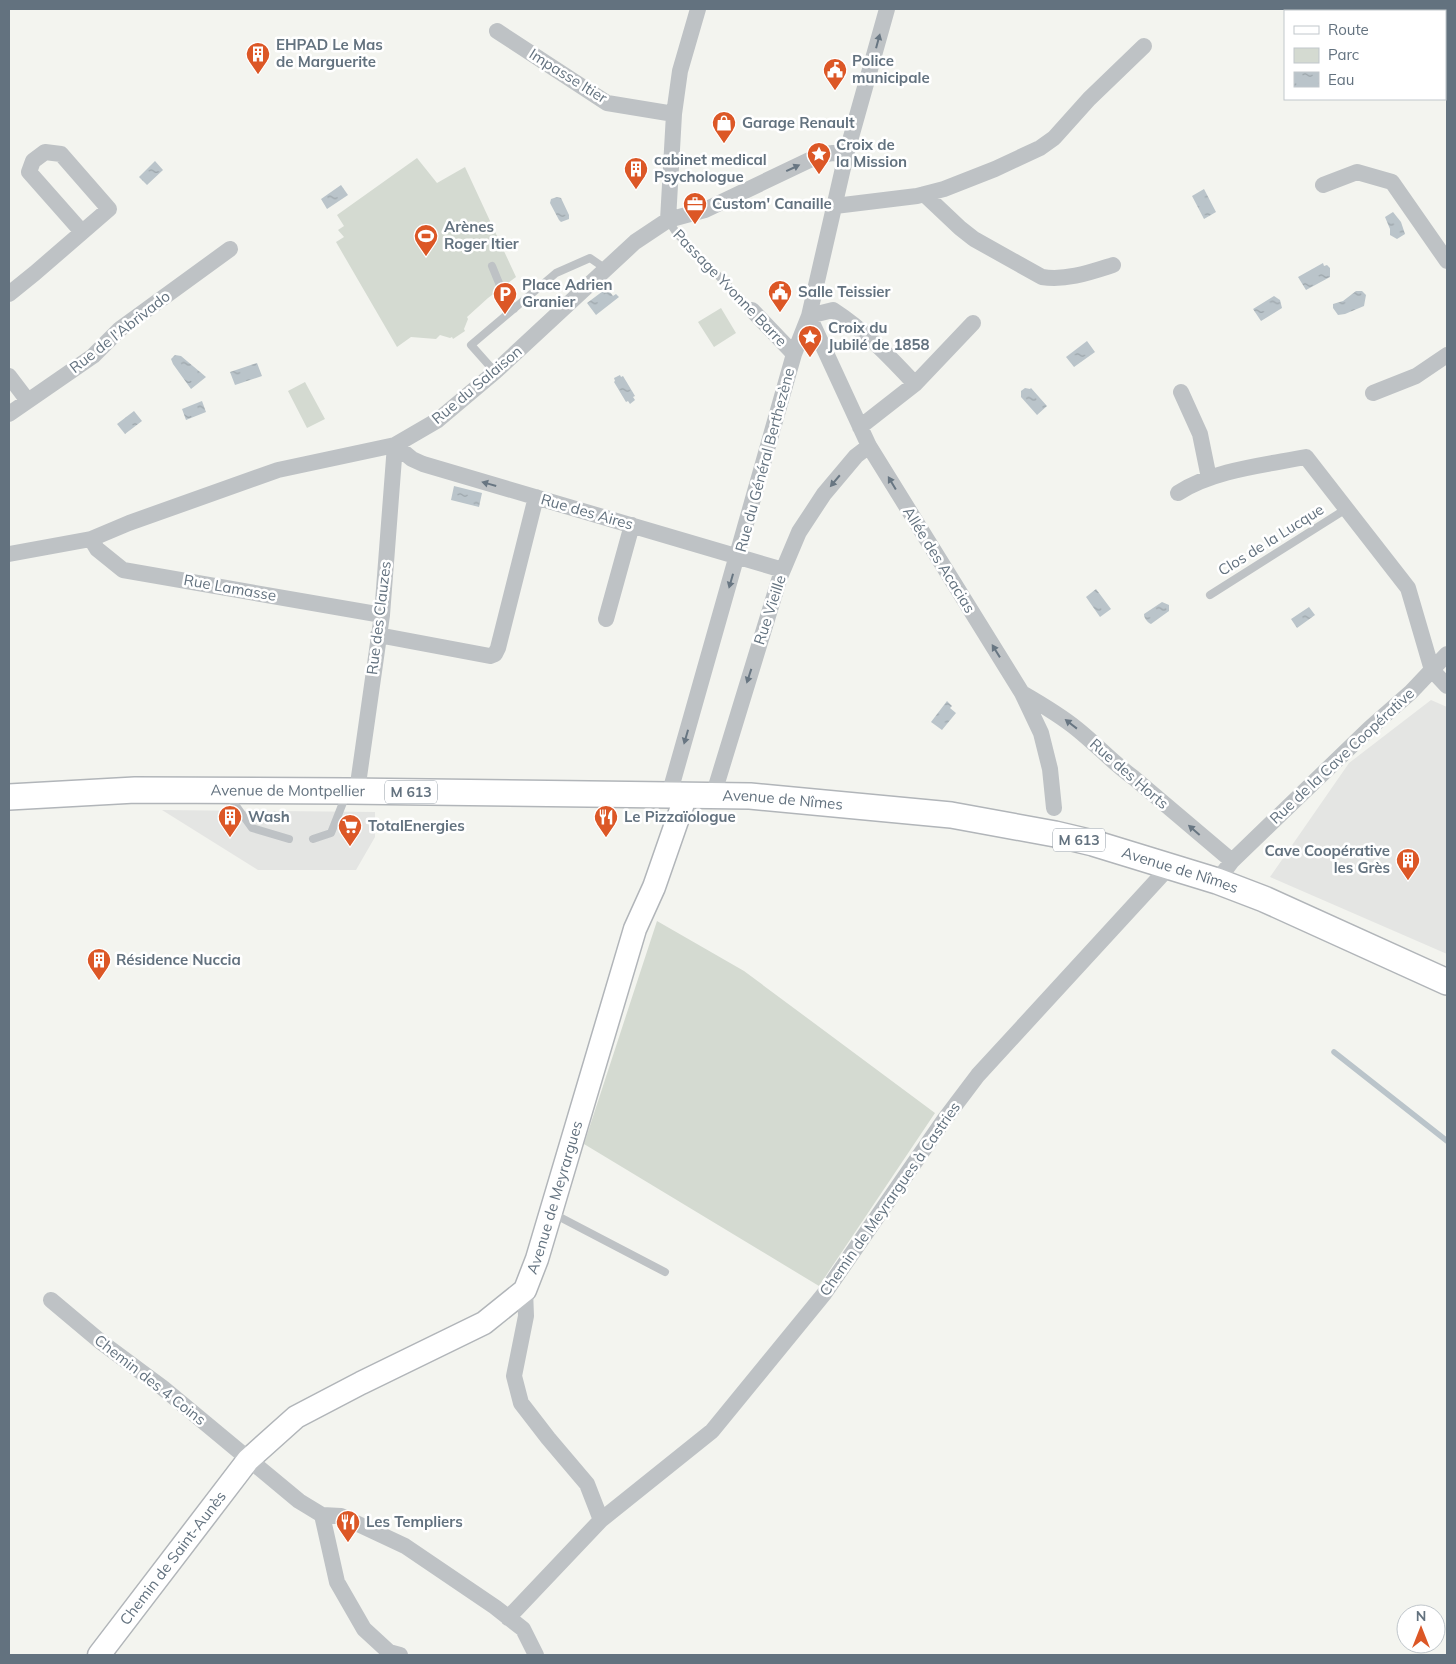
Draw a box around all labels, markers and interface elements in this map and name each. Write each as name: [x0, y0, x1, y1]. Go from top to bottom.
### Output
legend: [1284, 10, 1446, 100]
text: Route: [1328, 20, 1369, 39]
one-way arrow: [874, 33, 882, 48]
place label: EHPAD Le Mas de Marguerite: [276, 35, 383, 71]
building icon: EHPAD Le Mas de Marguerite: [245, 41, 271, 75]
street label: Impasse Itier: [526, 44, 611, 107]
text: Parc: [1328, 45, 1359, 64]
place label: Police municipale: [852, 51, 930, 87]
public building icon: Police municipale: [822, 57, 848, 91]
text: Eau: [1328, 70, 1354, 89]
shop icon: Garage Renault: [711, 110, 737, 144]
place label: Garage Renault: [742, 113, 855, 132]
place label: Croix de la Mission: [836, 135, 907, 171]
place icon: Croix de la Mission: [806, 141, 832, 175]
place label: cabinet medical Psychologue: [654, 150, 767, 186]
building icon: cabinet medical Psychologue: [623, 156, 649, 190]
one-way arrow: [786, 164, 800, 172]
office icon: Custom' Canaille: [682, 191, 708, 225]
place label: Custom' Canaille: [712, 194, 832, 213]
place label: Arènes Roger Itier: [444, 217, 519, 253]
sports icon: Arènes Roger Itier: [413, 223, 439, 257]
street label: Passage Yvonne Barre: [669, 225, 791, 350]
place label: Place Adrien Granier: [522, 275, 613, 311]
public building icon: Salle Teissier: [767, 279, 793, 313]
parking icon: Place Adrien Granier: [492, 281, 518, 315]
place label: Salle Teissier: [798, 282, 891, 301]
street label: Rue de l'Abrivado: [66, 286, 174, 377]
place label: Croix du Jubilé de 1858: [828, 318, 929, 354]
place icon: Croix du Jubilé de 1858: [797, 324, 823, 358]
street label: Rue du Salaison: [428, 341, 526, 428]
street label: Rue du Général Berthezène: [731, 366, 798, 554]
one-way arrow: [830, 474, 841, 487]
one-way arrow: [888, 477, 897, 490]
one-way arrow: [482, 479, 497, 487]
street label: Rue des Aires: [539, 489, 635, 534]
street label: Clos de la Lucque: [1214, 499, 1327, 580]
street label: Allée des Acacias: [899, 503, 980, 616]
street label: Rue des Clauzes: [362, 560, 395, 676]
street label: Rue Lamasse: [182, 570, 278, 605]
one-way arrow: [727, 573, 735, 588]
street label: Rue Vieille: [749, 573, 790, 647]
one-way arrow: [991, 645, 1001, 658]
one-way arrow: [745, 668, 753, 683]
street label: Rue de la Cave Coopérative: [1265, 684, 1418, 828]
one-way arrow: [1065, 719, 1078, 730]
one-way arrow: [682, 729, 690, 744]
street label: Rue des Horts: [1086, 734, 1173, 813]
street label: Avenue de Montpellier: [211, 780, 366, 800]
road number: M 613: [385, 780, 437, 804]
street label: Avenue de Nîmes: [722, 786, 844, 814]
building icon: Wash: [217, 804, 243, 838]
restaurant icon: Le Pizzaïologue: [593, 804, 619, 838]
place label: Wash: [248, 807, 290, 826]
place label: Le Pizzaïologue: [624, 807, 736, 826]
supermarket icon: TotalEnergies: [337, 813, 363, 847]
place label: TotalEnergies: [368, 816, 465, 835]
one-way arrow: [1187, 825, 1200, 836]
road number: M 613: [1053, 828, 1105, 852]
place label: Cave Coopérative les Grès: [1264, 841, 1390, 877]
street label: Avenue de Nîmes: [1120, 842, 1241, 897]
building icon: Cave Coopérative les Grès: [1395, 847, 1421, 881]
building icon: Résidence Nuccia: [86, 947, 112, 981]
place label: Résidence Nuccia: [116, 950, 241, 969]
street label: Chemin de Meyrargues à Castries: [815, 1098, 964, 1299]
street label: Avenue de Meyrargues: [522, 1118, 587, 1277]
street label: Chemin des 4 Coins: [91, 1330, 210, 1429]
street label: Chemin de Saint-Aunès: [115, 1487, 230, 1629]
restaurant icon: Les Templiers: [335, 1509, 361, 1543]
place label: Les Templiers: [366, 1512, 463, 1531]
north arrow: [1396, 1604, 1446, 1654]
text: N: [1416, 1607, 1426, 1625]

